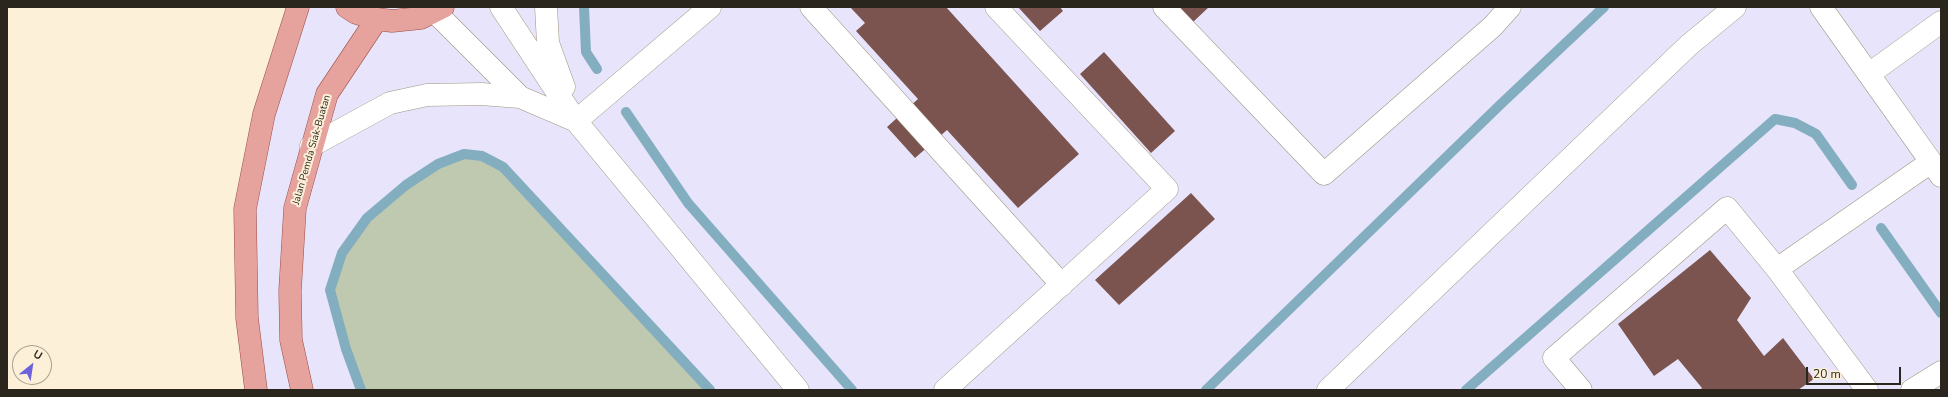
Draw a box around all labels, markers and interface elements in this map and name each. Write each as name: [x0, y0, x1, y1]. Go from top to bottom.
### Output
street label: Jalan Pemda Siak-Buatan: [291, 94, 333, 206]
north arrow: [12, 345, 52, 385]
text: U: [30, 347, 45, 364]
scale bar: [1808, 359, 1903, 385]
text: 20 m: [1813, 366, 1841, 382]

